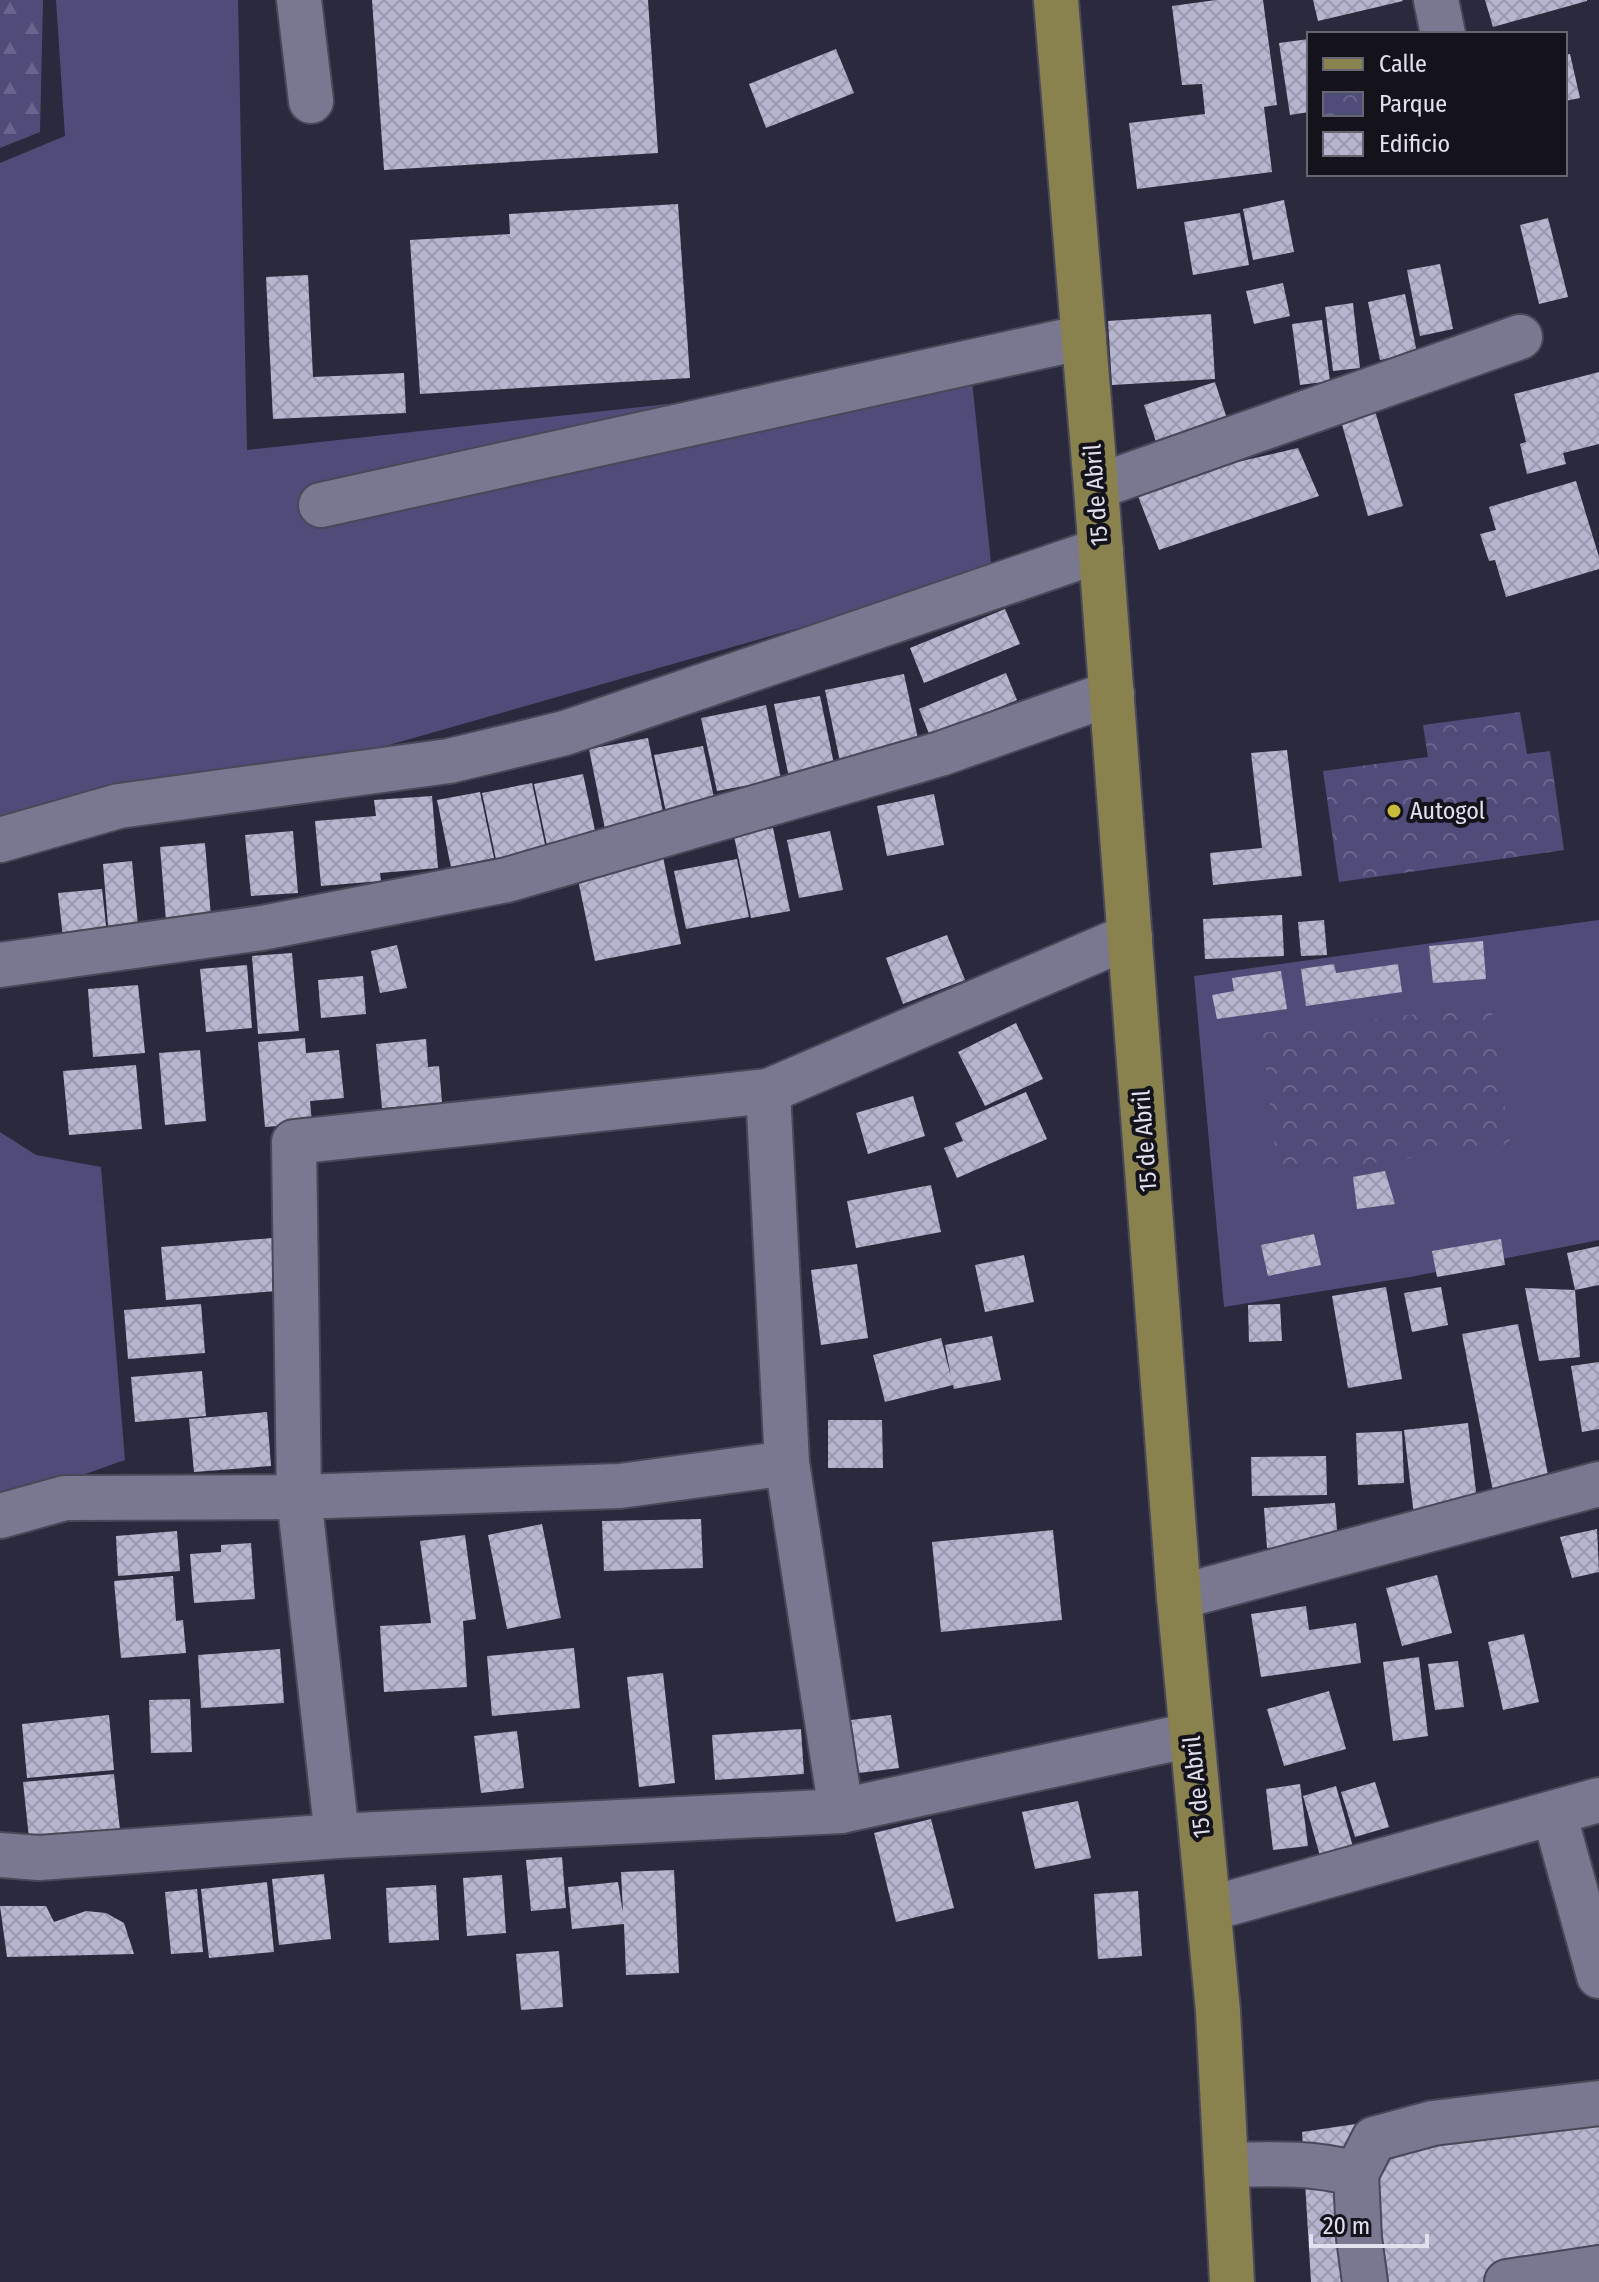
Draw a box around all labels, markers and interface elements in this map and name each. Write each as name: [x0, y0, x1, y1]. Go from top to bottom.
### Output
legend: [1307, 32, 1567, 176]
text: Calle: [1379, 50, 1427, 78]
text: Parque: [1379, 90, 1447, 118]
text: Edificio: [1379, 130, 1450, 158]
street label: 15 de Abril: [1078, 443, 1114, 547]
place label: Autogol: [1410, 797, 1485, 825]
marker: Autogol: [1385, 802, 1403, 820]
street label: 15 de Abril: [1127, 1089, 1163, 1193]
street label: 15 de Abril: [1178, 1735, 1216, 1839]
scale bar: [1311, 2198, 1427, 2248]
text: 20 m: [1323, 2212, 1370, 2240]

